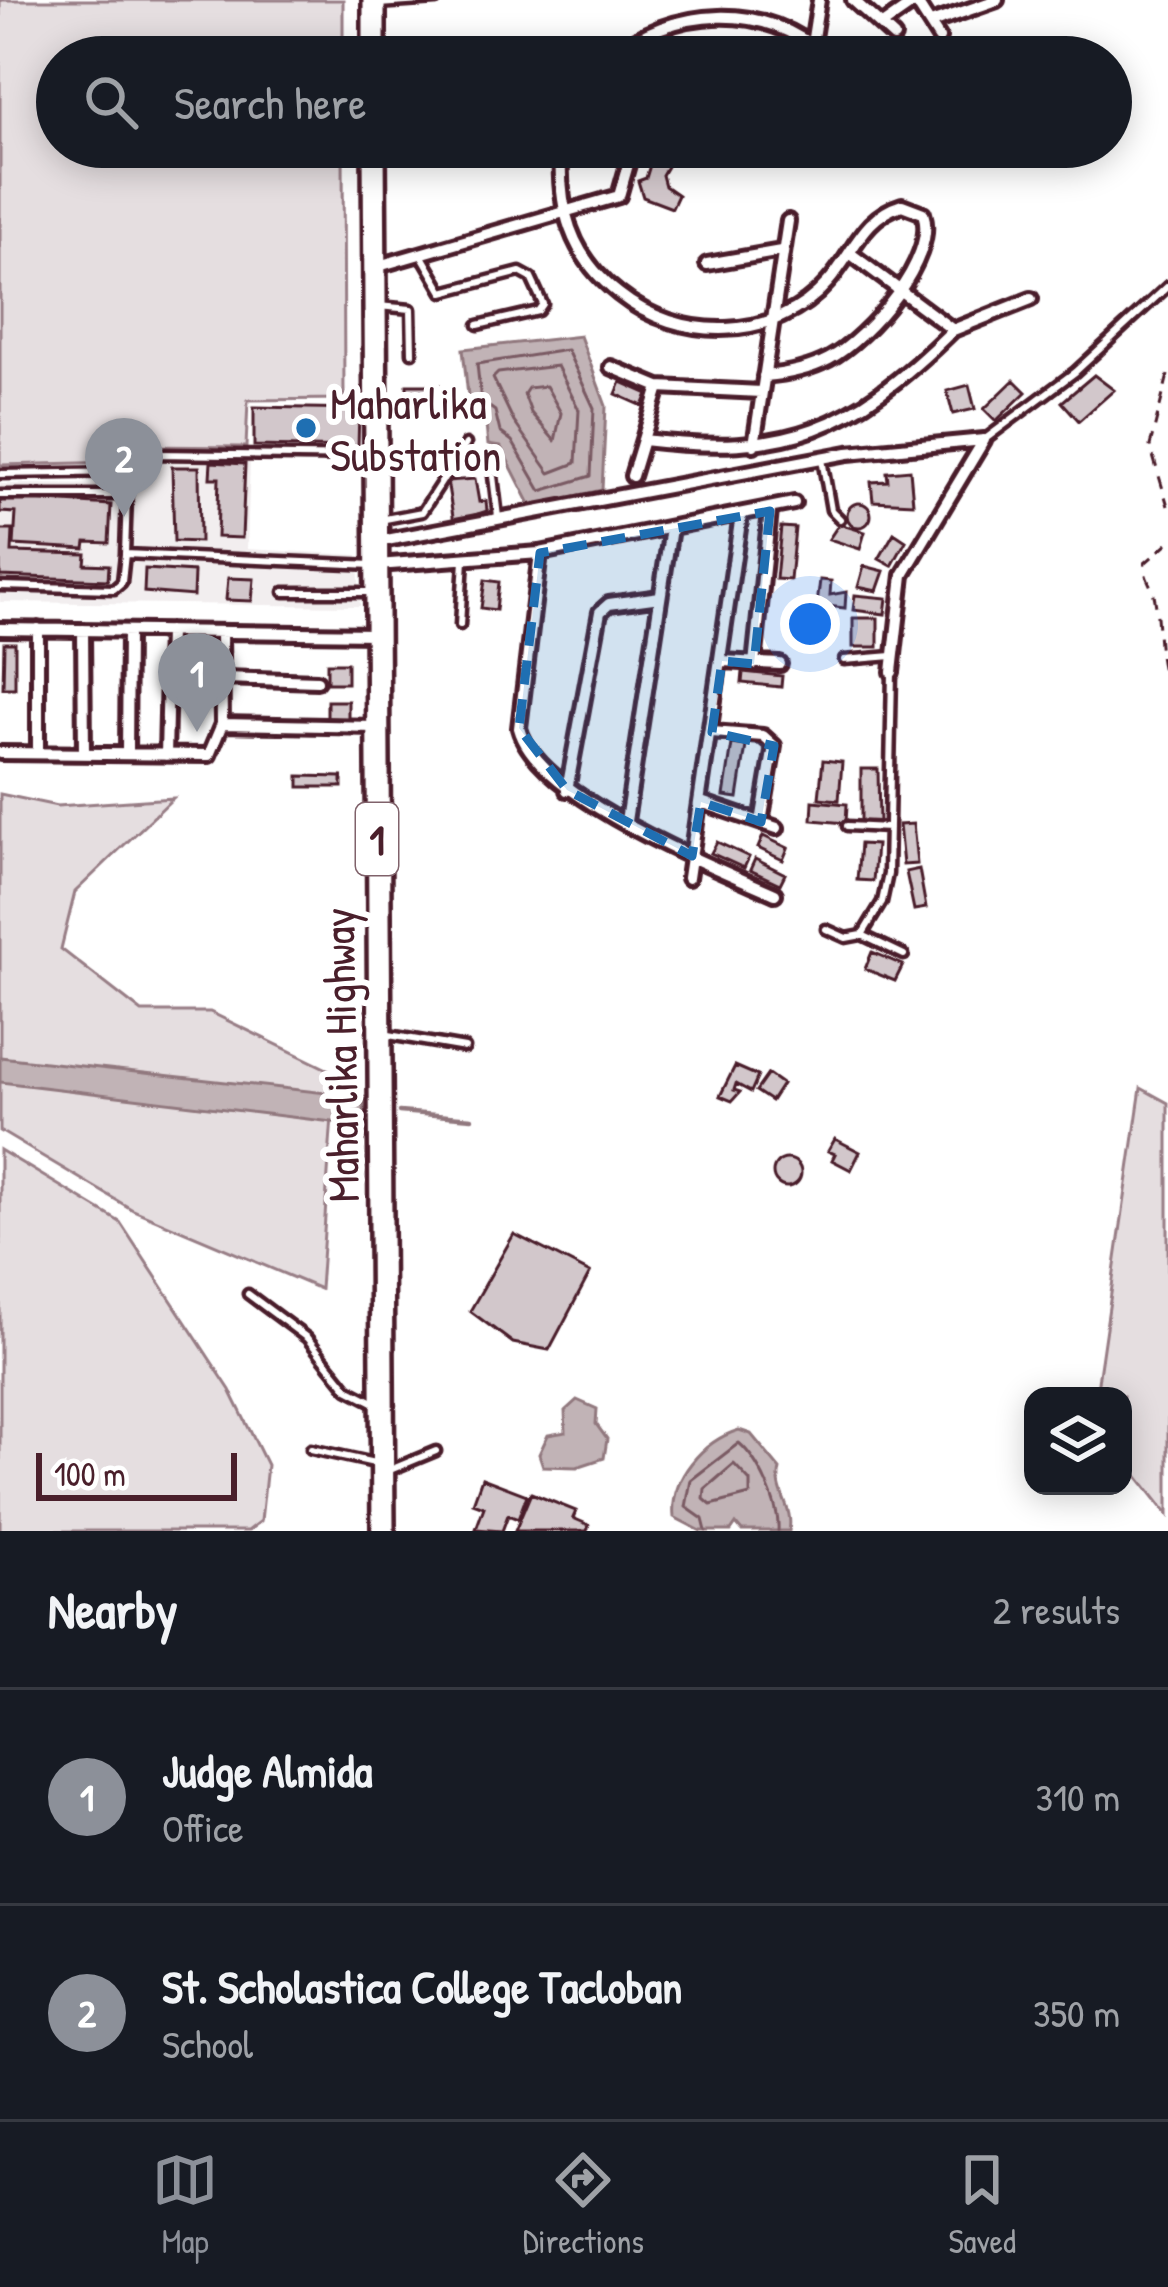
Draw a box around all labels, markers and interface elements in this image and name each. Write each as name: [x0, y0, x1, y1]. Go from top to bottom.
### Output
search box: [36, 36, 1132, 168]
icon: search: [78, 69, 144, 135]
text: Search here: [174, 72, 366, 133]
place label: Maharlika Substation: [330, 372, 502, 485]
marker: Maharlika Substation: [293, 415, 319, 441]
pin: 2: [85, 418, 163, 517]
your location: [780, 594, 840, 654]
pin: 1: [158, 633, 236, 732]
road number: 1: [356, 803, 398, 875]
street label: Maharlika Highway: [307, 907, 373, 1203]
map controls: [1024, 1387, 1132, 1495]
button: layers: [1024, 1387, 1132, 1495]
scale bar: [36, 1447, 237, 1500]
text: 100 m: [54, 1452, 126, 1496]
text: Nearby: [48, 1575, 178, 1644]
text: 2 results: [993, 1583, 1120, 1636]
text: Judge Almida: [162, 1740, 372, 1801]
text: 1: [80, 1770, 94, 1823]
text: 310 m: [1035, 1770, 1120, 1823]
text: Office: [162, 1801, 244, 1854]
text: St. Scholastica College Tacloban: [162, 1956, 682, 2017]
text: 2: [78, 1986, 96, 2039]
text: 350 m: [1033, 1986, 1120, 2039]
text: School: [162, 2017, 253, 2070]
tab: Map: [152, 2147, 218, 2263]
tab: Directions: [523, 2147, 644, 2263]
tab: Saved: [948, 2147, 1016, 2263]

